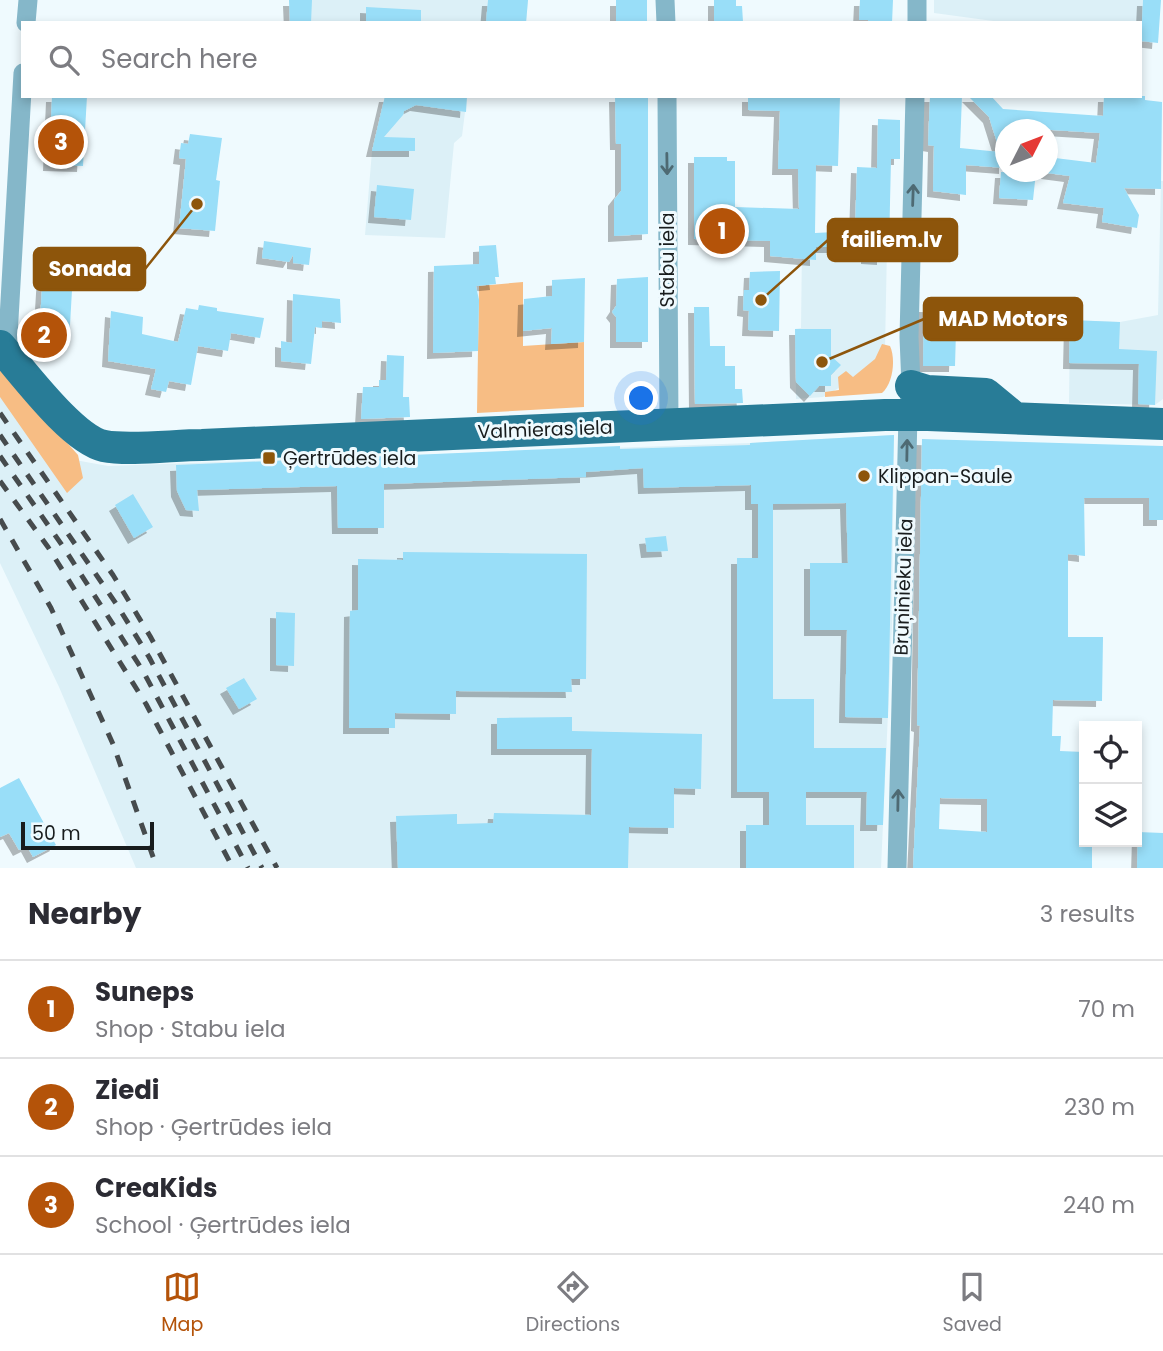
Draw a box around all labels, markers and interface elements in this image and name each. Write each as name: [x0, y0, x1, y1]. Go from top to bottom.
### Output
search box: [21, 21, 1142, 98]
icon: search: [45, 41, 83, 79]
text: Search here: [101, 41, 258, 77]
pin: 3: [38, 116, 84, 168]
north arrow: [995, 119, 1058, 182]
one-way arrow: [660, 153, 674, 176]
one-way arrow: [906, 184, 919, 207]
pin: 1: [699, 205, 745, 257]
street label: Stabu iela: [654, 213, 681, 307]
callout: failiem.lv: [828, 219, 957, 261]
text: failiem.lv: [842, 225, 942, 254]
callout: Sonada: [34, 248, 145, 290]
text: Sonada: [48, 254, 132, 283]
callout: MAD Motors: [924, 298, 1082, 340]
text: MAD Motors: [938, 304, 1068, 333]
pin: 2: [21, 309, 67, 361]
your location: [624, 381, 658, 415]
street label: Valmieras iela: [477, 414, 613, 445]
one-way arrow: [901, 439, 914, 462]
place label: Ģertrūdes iela: [283, 445, 416, 472]
marker: Ģertrūdes iela: [261, 450, 277, 466]
place label: Klippan-Saule: [878, 463, 1013, 490]
marker: Klippan-Saule: [856, 468, 872, 484]
street label: Bruņinieku iela: [888, 518, 919, 656]
map controls: [1079, 721, 1142, 847]
button: locate: [1079, 721, 1142, 784]
button: layers: [1079, 784, 1142, 847]
one-way arrow: [891, 789, 905, 812]
scale bar: [21, 819, 154, 851]
text: 50 m: [32, 820, 81, 847]
text: Nearby: [28, 892, 142, 935]
text: 3 results: [1040, 898, 1135, 930]
text: Suneps: [95, 974, 194, 1010]
text: 1: [47, 993, 55, 1025]
text: 70 m: [1078, 993, 1135, 1025]
text: Shop · Stabu iela: [95, 1013, 286, 1045]
text: Ziedi: [95, 1072, 160, 1108]
text: 2: [44, 1091, 58, 1123]
text: 230 m: [1064, 1091, 1135, 1123]
text: Shop · Ģertrūdes iela: [95, 1111, 332, 1143]
text: CreaKids: [95, 1170, 218, 1206]
text: 3: [44, 1189, 58, 1221]
text: 240 m: [1063, 1189, 1135, 1221]
text: School · Ģertrūdes iela: [95, 1209, 351, 1241]
tab: Map: [161, 1268, 203, 1339]
tab: Directions: [526, 1268, 620, 1339]
tab: Saved: [943, 1268, 1002, 1339]

